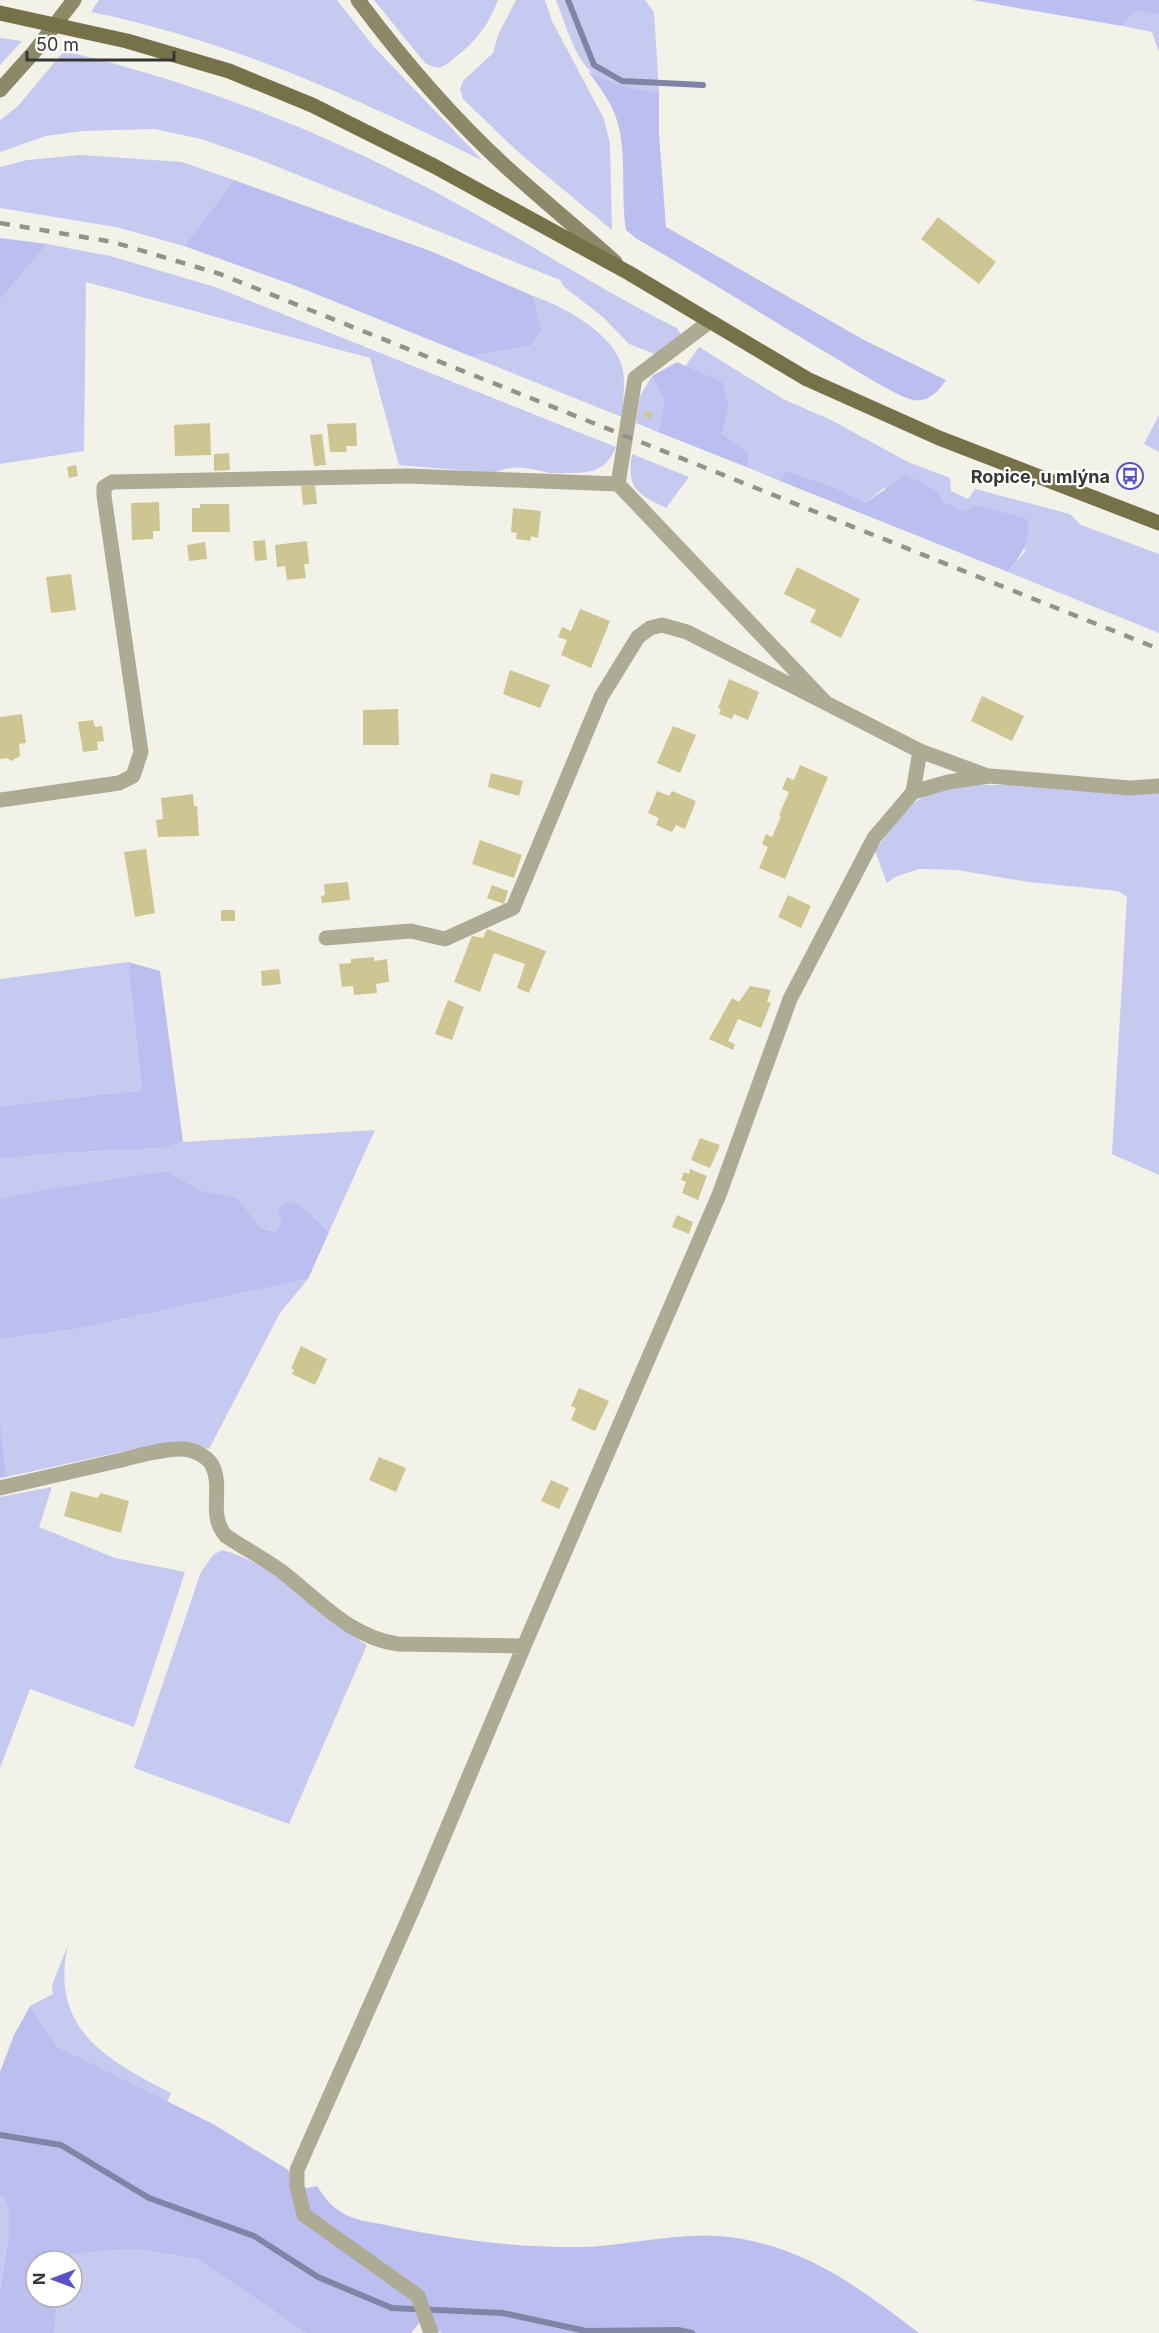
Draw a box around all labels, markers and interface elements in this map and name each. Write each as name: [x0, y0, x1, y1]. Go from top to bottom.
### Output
scale bar: [27, 24, 174, 62]
text: 50 m: [36, 34, 79, 55]
bus stop icon: Ropice, u mlýna: [1115, 461, 1145, 491]
place label: Ropice, u mlýna: [971, 466, 1110, 487]
north arrow: [24, 2249, 84, 2309]
text: N: [29, 2273, 49, 2285]

